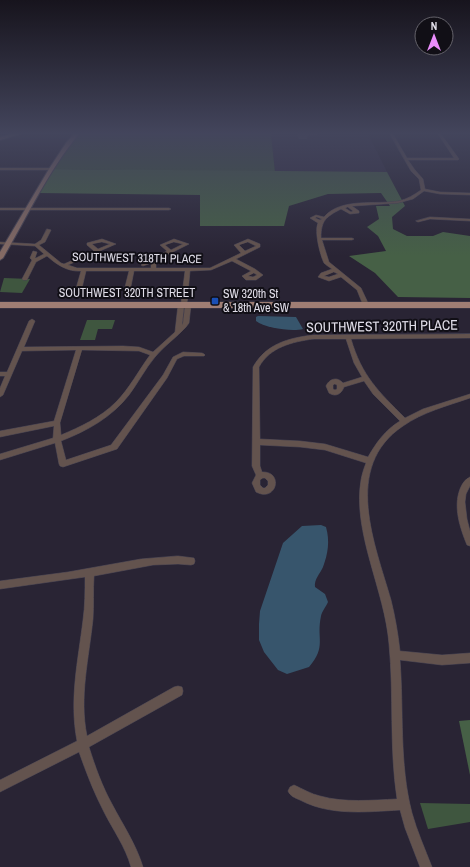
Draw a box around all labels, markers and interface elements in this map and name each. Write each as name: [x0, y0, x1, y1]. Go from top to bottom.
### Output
north arrow: [414, 16, 454, 56]
text: N: [431, 19, 437, 33]
street label: SOUTHWEST 318TH PLACE: [72, 249, 202, 267]
street label: SOUTHWEST 320TH STREET: [59, 285, 195, 301]
place label: SW 320th St & 18th Ave SW: [223, 286, 290, 316]
marker: SW 320th St & 18th Ave SW: [210, 296, 220, 306]
street label: SOUTHWEST 320TH PLACE: [306, 316, 458, 336]

